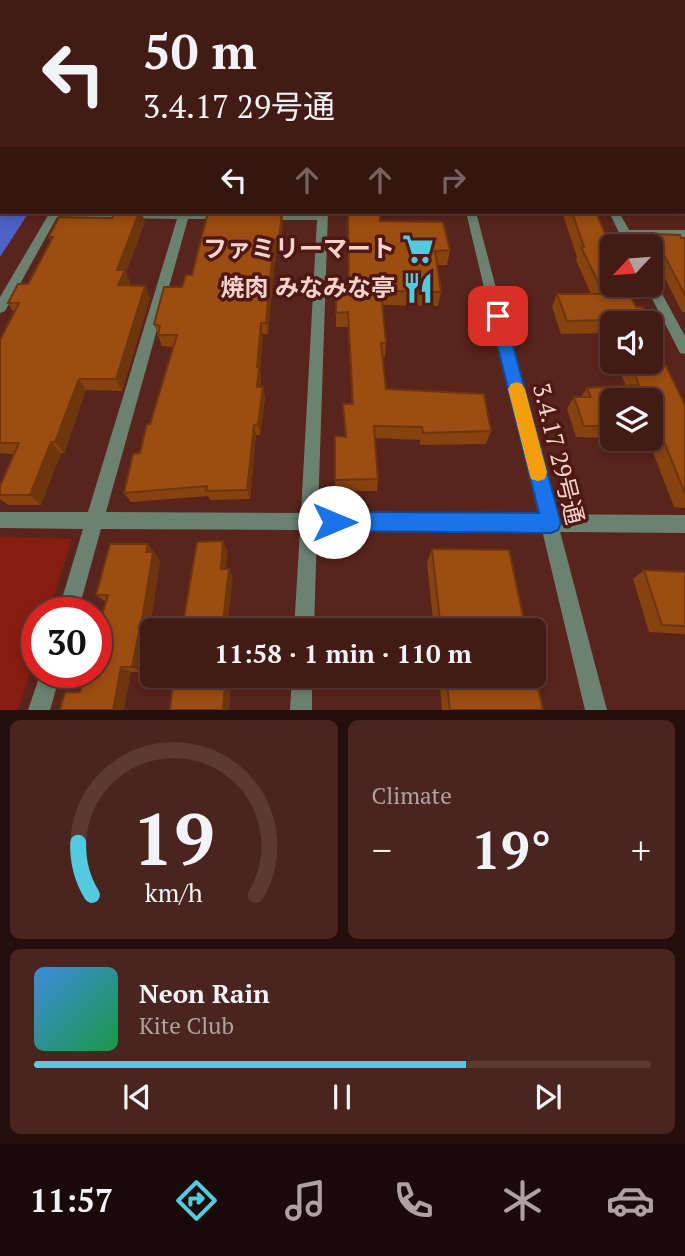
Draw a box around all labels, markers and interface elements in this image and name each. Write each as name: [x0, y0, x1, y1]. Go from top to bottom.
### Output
text: 50 m: [143, 18, 257, 83]
icon: left: [28, 28, 119, 119]
text: 3.4.17 29号通: [143, 85, 335, 127]
icon: left: [215, 161, 253, 199]
icon: ahead: [288, 161, 326, 199]
icon: ahead: [361, 161, 399, 199]
icon: right: [434, 161, 472, 199]
place label: ファミリーマート: [203, 232, 395, 264]
supermarket icon: ファミリーマート: [401, 232, 435, 266]
north arrow: [600, 234, 663, 298]
map controls: [600, 234, 663, 451]
place label: 焼肉 みなみな亭: [221, 271, 395, 303]
restaurant icon: 焼肉 みなみな亭: [401, 271, 435, 305]
pin: [468, 286, 528, 346]
icon: arrive: [479, 297, 517, 335]
button: sound: [600, 311, 663, 374]
street label: 3.4.17 29号通: [526, 380, 592, 527]
button: layers: [600, 388, 663, 451]
position arrow: [297, 485, 371, 559]
speed limit sign: 30: [21, 597, 112, 688]
text: 11:58 · 1 min · 110 m: [214, 636, 472, 670]
text: Climate: [372, 780, 452, 811]
text: 19: [133, 790, 215, 887]
text: 19°: [471, 815, 551, 884]
text: −: [372, 825, 392, 875]
text: +: [631, 825, 651, 875]
text: km/h: [145, 876, 203, 909]
text: Neon Rain: [139, 976, 270, 1010]
text: Kite Club: [139, 1010, 234, 1041]
icon: previous: [118, 1078, 156, 1116]
icon: pause: [323, 1078, 361, 1116]
icon: next: [529, 1078, 567, 1116]
icon: directions: [172, 1176, 221, 1225]
icon: music: [281, 1176, 330, 1225]
icon: phone: [389, 1176, 438, 1225]
icon: climate: [498, 1176, 547, 1225]
icon: car: [606, 1176, 655, 1225]
text: 11:57: [30, 1179, 113, 1221]

